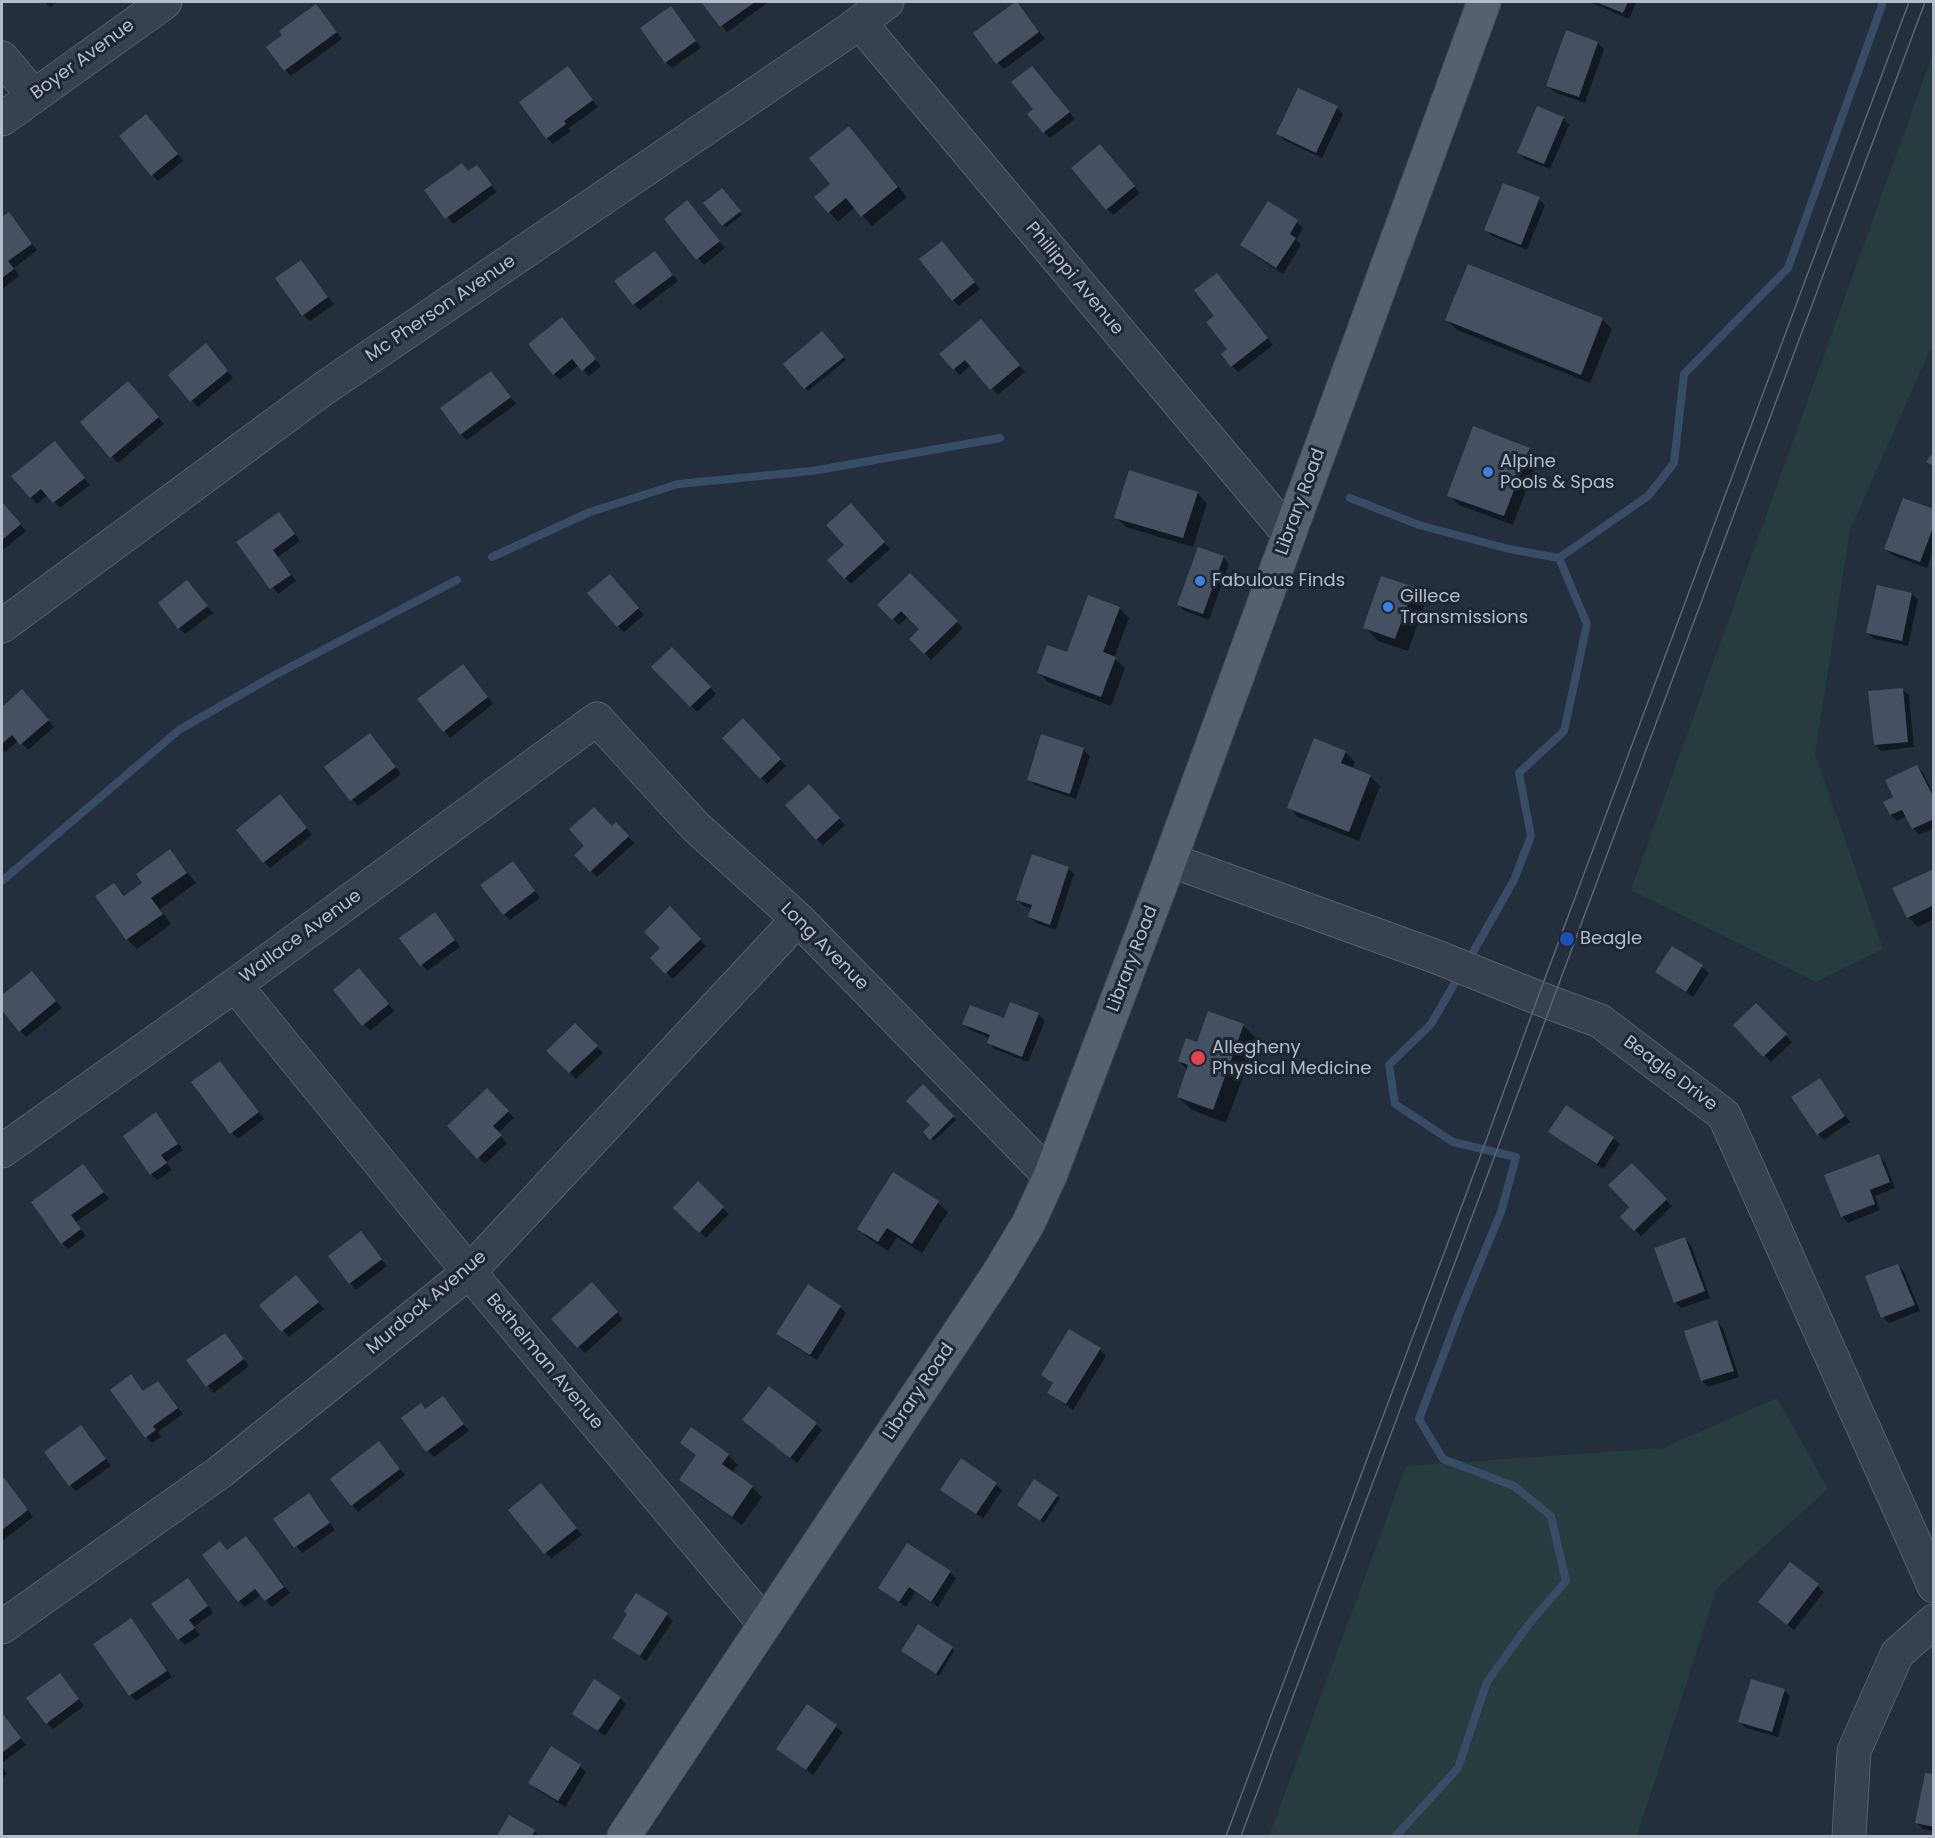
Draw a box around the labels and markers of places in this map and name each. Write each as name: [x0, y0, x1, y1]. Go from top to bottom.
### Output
place label: Alpine Pools & Spas: [1500, 451, 1614, 494]
marker: Alpine Pools & Spas: [1481, 465, 1495, 479]
place label: Fabulous Finds: [1212, 570, 1345, 592]
marker: Fabulous Finds: [1193, 574, 1207, 588]
place label: Gillece Transmissions: [1400, 586, 1528, 628]
marker: Gillece Transmissions: [1381, 600, 1395, 614]
place label: Beagle: [1580, 928, 1642, 950]
marker: Beagle: [1558, 930, 1576, 948]
place label: Allegheny Physical Medicine: [1212, 1037, 1372, 1080]
marker: Allegheny Physical Medicine: [1189, 1049, 1207, 1067]

